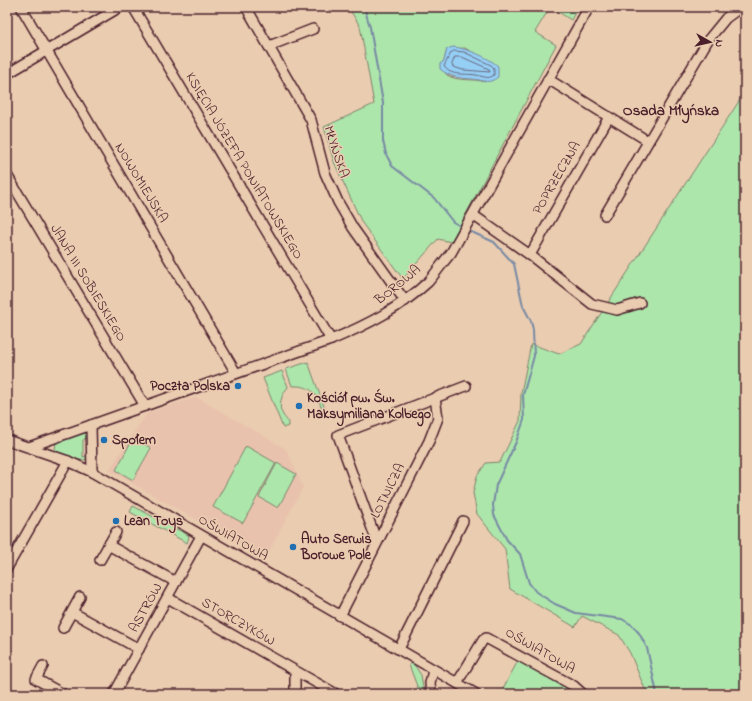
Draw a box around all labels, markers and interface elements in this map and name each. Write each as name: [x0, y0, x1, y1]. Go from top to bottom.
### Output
north arrow: [690, 22, 730, 62]
text: N: [710, 38, 727, 48]
street label: KSIĘCIA JÓZEFA PONIATOWSKIEGO: [180, 69, 308, 263]
district label: Osada Młyńska: [623, 100, 719, 124]
street label: MŁYŃSKA: [318, 123, 354, 181]
street label: POPRZECZNA: [528, 137, 586, 219]
street label: NOWOMIEJSKA: [109, 139, 173, 227]
street label: JANA III SOBIESKIEGO: [45, 220, 131, 346]
street label: BOROWA: [369, 260, 426, 311]
place label: Poczta Polska: [150, 376, 230, 397]
marker: Poczta Polska: [233, 381, 243, 391]
place label: Kościół pw. Św. Maksymiliana Kolbego: [307, 388, 431, 427]
marker: Kościół pw. Św. Maksymiliana Kolbego: [294, 401, 304, 411]
place label: Społem: [112, 430, 156, 451]
marker: Społem: [99, 435, 109, 445]
street label: LOTNICZA: [365, 460, 411, 522]
street label: OŚWIATOWA: [194, 509, 272, 567]
place label: Lean Toys: [124, 511, 183, 534]
marker: Lean Toys: [111, 516, 121, 526]
place label: Auto Serwis Borowe Pole: [300, 529, 372, 566]
marker: Auto Serwis Borowe Pole: [288, 542, 298, 552]
street label: ASTRÓW: [124, 579, 168, 637]
street label: STORCZYKÓW: [197, 592, 279, 652]
street label: OŚWIATOWA: [501, 622, 579, 680]

